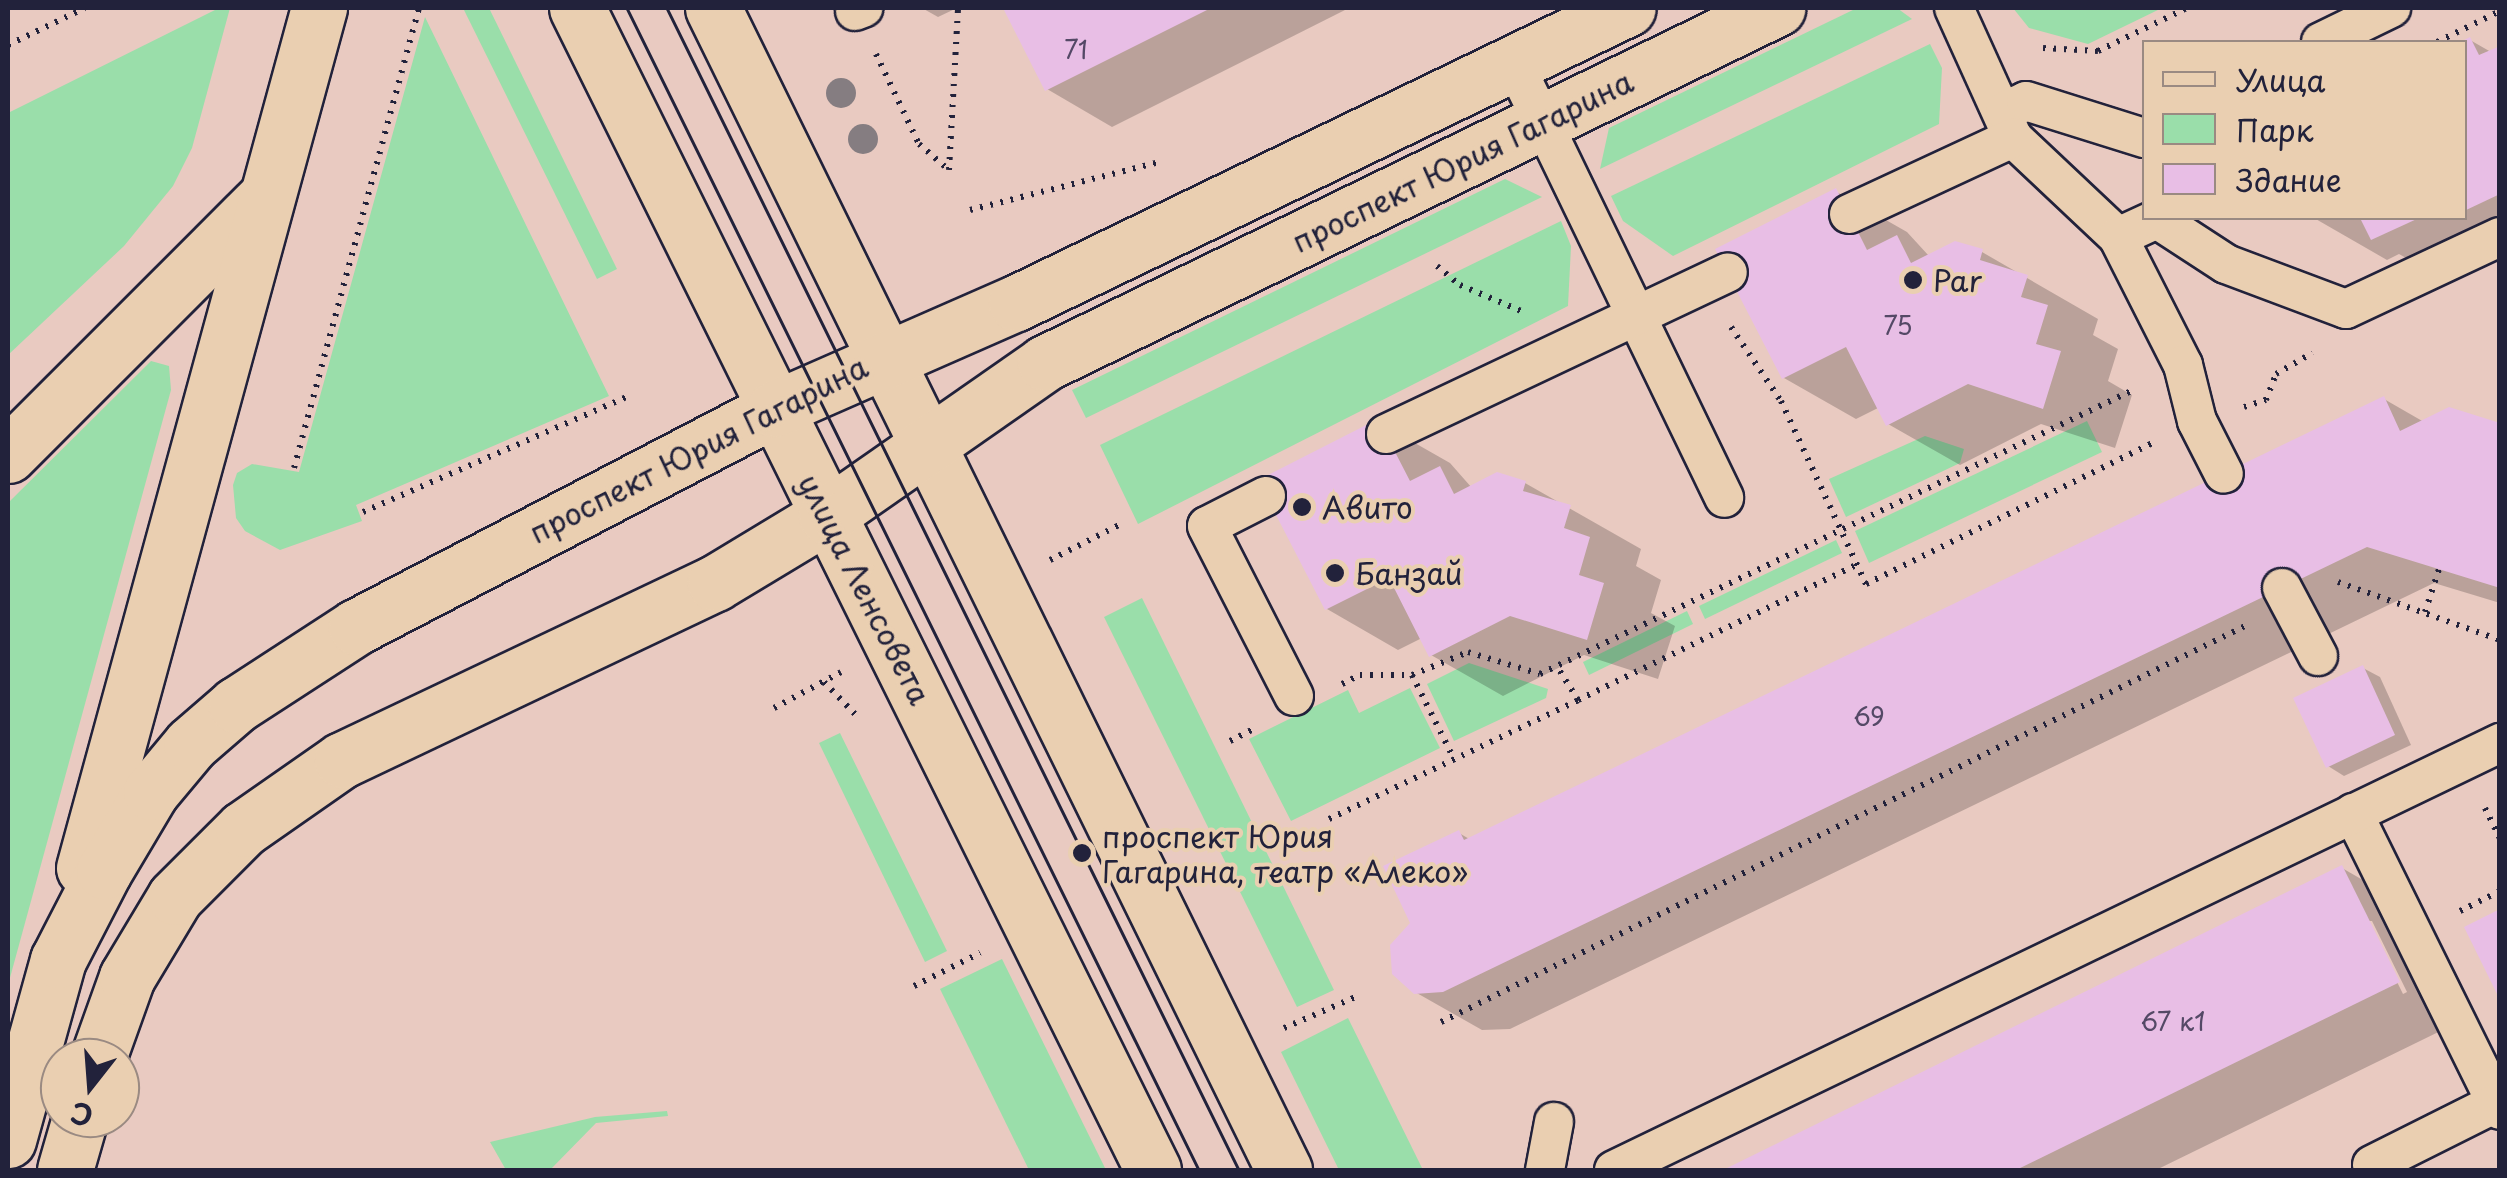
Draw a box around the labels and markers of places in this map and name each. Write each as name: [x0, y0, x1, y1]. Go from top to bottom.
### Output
place label: Par: [1933, 262, 1982, 298]
marker: Par: [1902, 269, 1924, 291]
place label: Авито: [1322, 489, 1413, 525]
marker: Авито: [1291, 496, 1313, 518]
place label: Банзай: [1355, 555, 1463, 591]
marker: Банзай: [1324, 562, 1346, 584]
place label: проспект Юрия Гагарина, театр «Алеко»: [1102, 818, 1469, 888]
marker: проспект Юрия Гагарина, театр «Алеко»: [1071, 842, 1093, 864]

